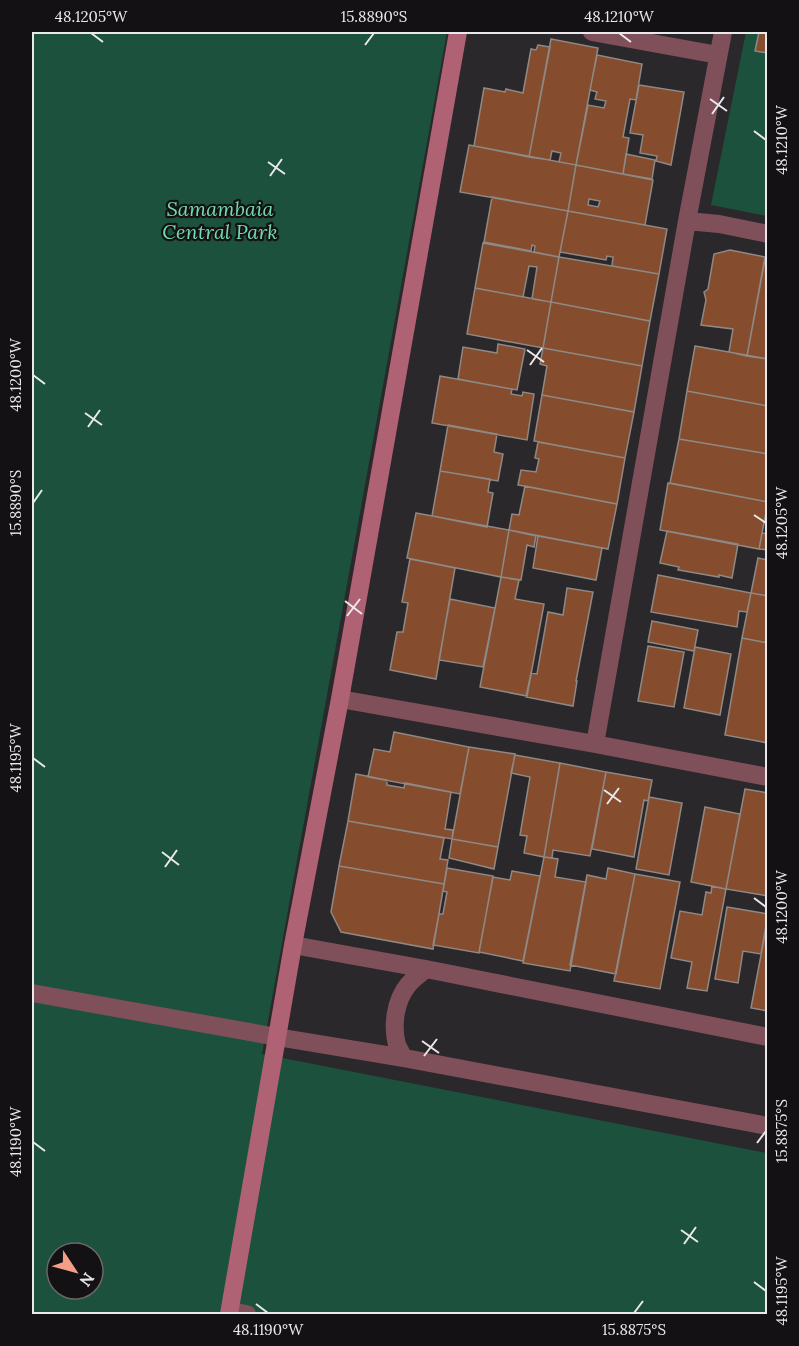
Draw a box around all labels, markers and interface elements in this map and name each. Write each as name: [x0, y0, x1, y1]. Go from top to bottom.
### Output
text: 48.1205°W: [55, 7, 128, 26]
text: 15.8890°S: [341, 7, 407, 26]
text: 48.1210°W: [584, 7, 655, 26]
text: 48.1210°W: [772, 104, 791, 175]
park label: Samambaia Central Park: [162, 196, 278, 244]
text: 48.1200°W: [6, 337, 25, 412]
text: 15.8890°S: [6, 470, 25, 536]
text: 48.1205°W: [772, 486, 791, 559]
text: 48.1195°W: [6, 722, 25, 793]
text: 48.1200°W: [772, 869, 791, 944]
text: 15.8875°S: [772, 1099, 791, 1163]
text: 48.1190°W: [6, 1106, 25, 1177]
north arrow: [45, 1241, 105, 1301]
text: 48.1195°W: [772, 1255, 791, 1326]
text: N: [75, 1269, 99, 1291]
text: 48.1190°W: [233, 1320, 304, 1339]
text: 15.8875°S: [602, 1320, 666, 1339]

